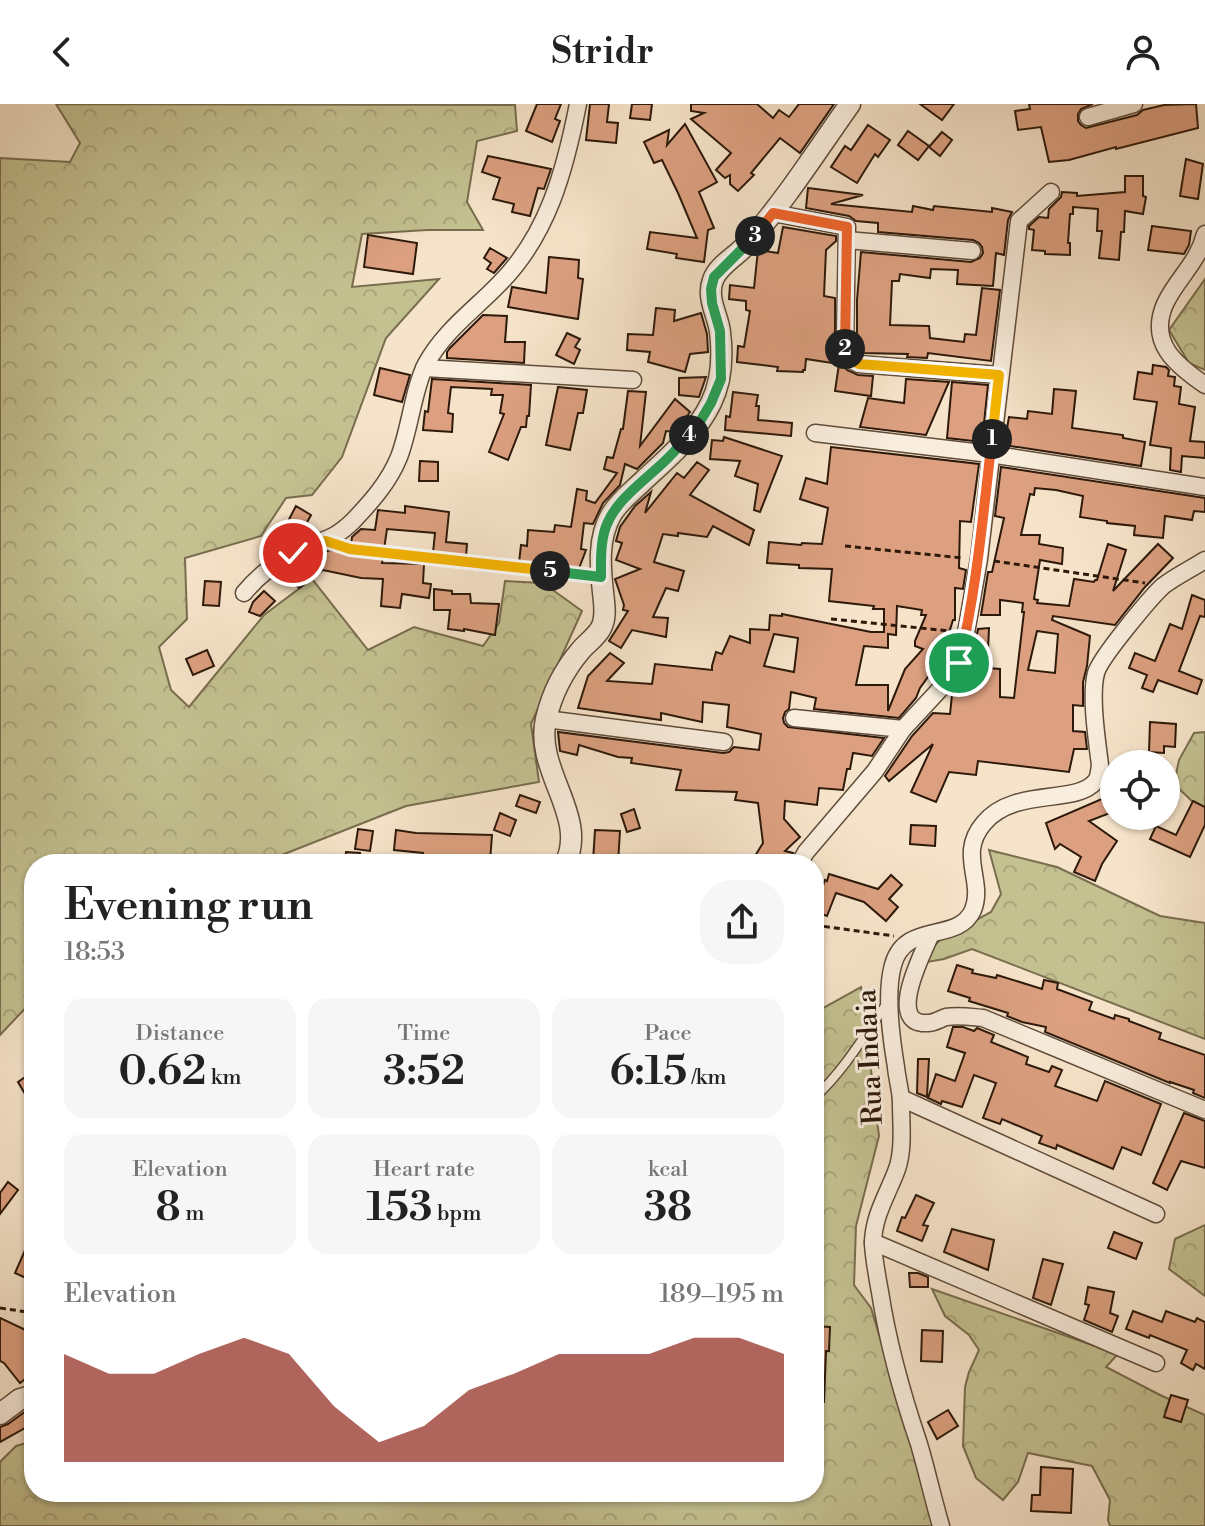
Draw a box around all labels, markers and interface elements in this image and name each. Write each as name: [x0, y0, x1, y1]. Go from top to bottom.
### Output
icon: back: [40, 30, 84, 74]
text: Stridr: [551, 30, 654, 75]
icon: person: [1121, 30, 1165, 74]
pin: 3: [735, 216, 775, 256]
text: 3: [748, 222, 762, 249]
pin: 2: [825, 329, 865, 369]
text: 2: [838, 335, 852, 362]
pin: 4: [669, 415, 709, 455]
pin: 1: [972, 419, 1012, 459]
text: 4: [682, 421, 696, 448]
text: 1: [987, 425, 997, 452]
pin: [259, 519, 327, 587]
icon: check: [271, 531, 315, 575]
pin: 5: [530, 551, 570, 591]
text: 5: [543, 557, 557, 584]
pin: [925, 629, 993, 697]
icon: arrive: [937, 641, 981, 685]
map controls: [1100, 750, 1180, 830]
button: locate: [1100, 750, 1180, 830]
text: Evening run: [64, 878, 313, 933]
button: share: [700, 880, 784, 964]
text: 18:53: [64, 936, 125, 968]
street label: Rua Indaia: [849, 987, 891, 1126]
text: Distance: [136, 1020, 224, 1047]
text: Time: [398, 1020, 450, 1047]
text: Pace: [644, 1020, 692, 1047]
text: 0.62: [118, 1047, 206, 1097]
text: 3:52: [383, 1047, 465, 1097]
text: 6:15: [609, 1047, 687, 1097]
text: km: [206, 1064, 242, 1091]
text: /km: [687, 1064, 727, 1091]
text: Elevation: [132, 1156, 228, 1183]
text: Heart rate: [373, 1156, 475, 1183]
text: kcal: [648, 1156, 688, 1183]
text: 8: [156, 1183, 181, 1233]
text: 153: [367, 1183, 432, 1233]
text: 38: [644, 1183, 692, 1233]
text: m: [181, 1200, 204, 1227]
text: bpm: [432, 1200, 481, 1227]
text: Elevation: [64, 1278, 177, 1310]
text: 189–195 m: [659, 1278, 784, 1310]

